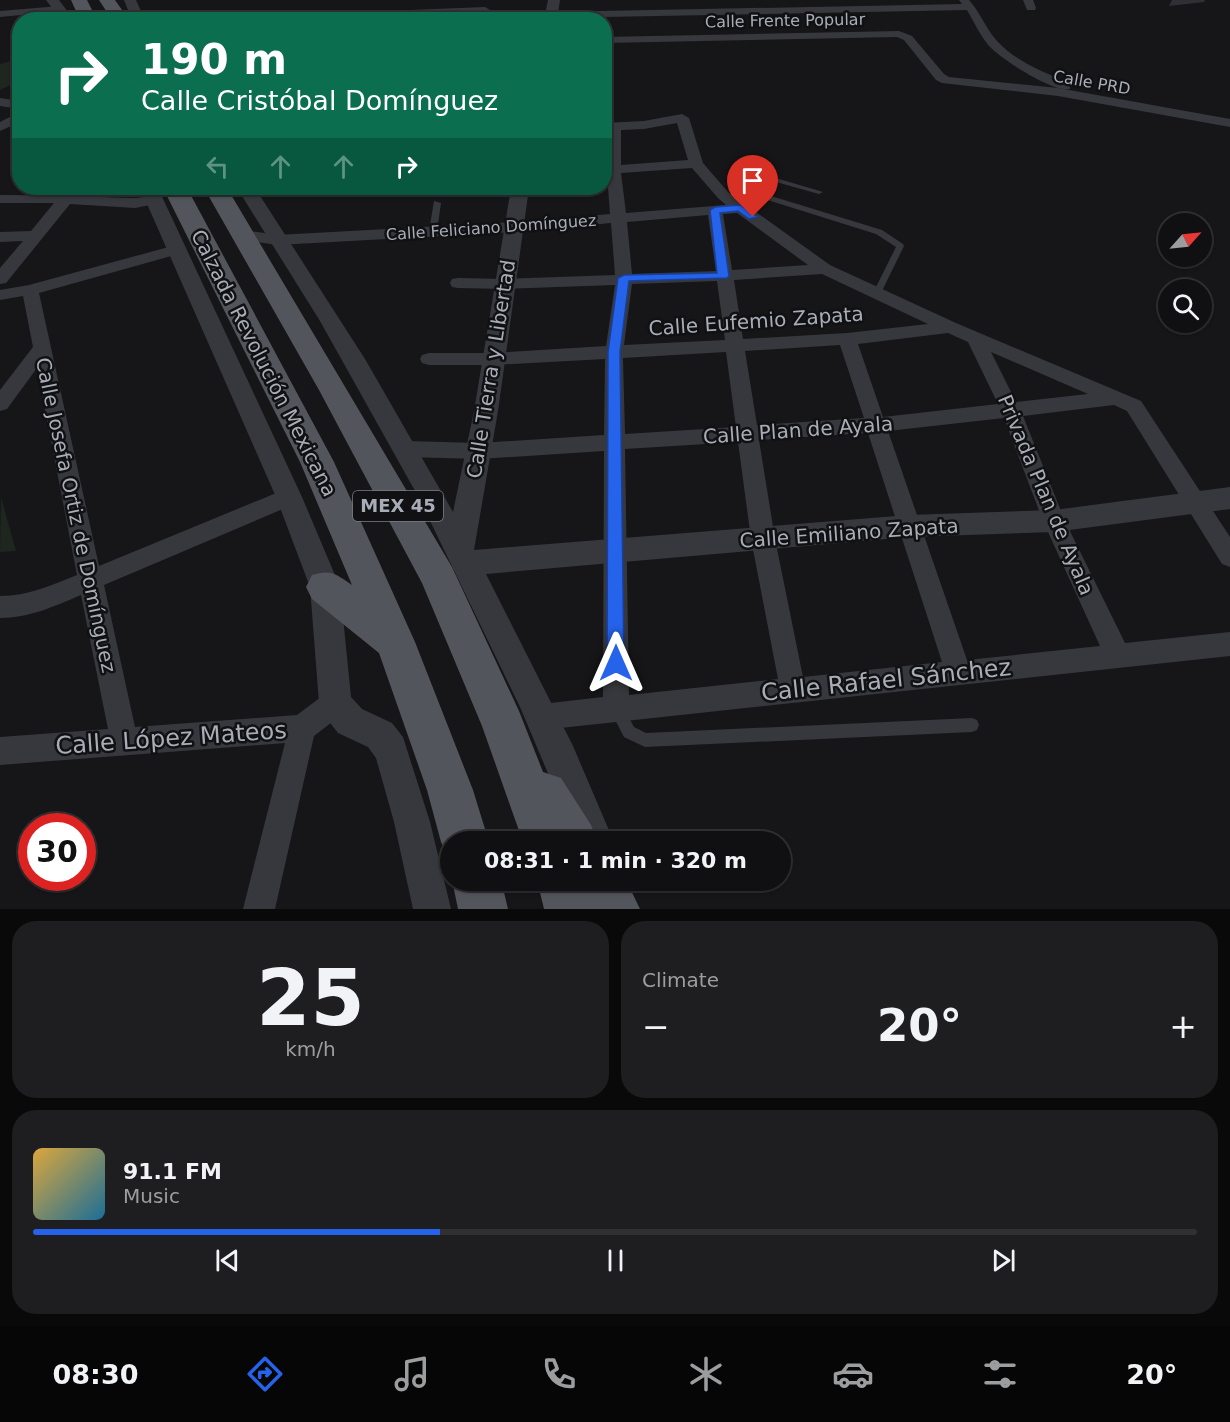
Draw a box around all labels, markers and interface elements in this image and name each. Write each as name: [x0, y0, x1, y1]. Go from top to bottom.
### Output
street label: Calle Frente Popular: [705, 10, 866, 31]
text: 190 m: [141, 35, 287, 84]
icon: right: [42, 36, 120, 114]
street label: Calle PRD: [1052, 66, 1132, 99]
text: Calle Cristóbal Domínguez: [141, 85, 498, 116]
icon: left: [201, 150, 234, 183]
icon: ahead: [264, 150, 297, 183]
icon: ahead: [327, 150, 360, 183]
icon: right: [390, 150, 423, 183]
pin: [727, 155, 778, 217]
icon: arrive: [736, 164, 769, 197]
street label: Calle Feliciano Domínguez: [385, 211, 597, 244]
north arrow: [1158, 213, 1212, 267]
map controls: [1158, 213, 1212, 333]
street label: Calzada Revolución Mexicana: [186, 226, 342, 500]
street label: Calle Tierra y Libertad: [462, 258, 520, 480]
button: search: [1158, 279, 1212, 333]
street label: Calle Eufemio Zapata: [648, 302, 864, 340]
street label: Calle Josefa Ortiz de Domínguez: [31, 355, 121, 675]
street label: Privada Plan de Ayala: [993, 391, 1099, 599]
street label: Calle Plan de Ayala: [702, 411, 894, 449]
road number: MEX 45: [353, 491, 443, 521]
street label: Calle Emiliano Zapata: [739, 513, 959, 553]
position arrow: [584, 631, 648, 695]
street label: Calle Rafael Sánchez: [760, 653, 1012, 707]
street label: Calle López Mateos: [54, 716, 288, 760]
speed limit sign: 30: [18, 813, 96, 891]
text: 08:31 · 1 min · 320 m: [484, 848, 747, 873]
text: 25: [256, 953, 365, 1043]
text: Climate: [642, 968, 719, 992]
text: 20°: [877, 999, 962, 1052]
text: −: [642, 1007, 670, 1046]
text: +: [1169, 1007, 1197, 1046]
text: km/h: [285, 1037, 336, 1061]
text: 91.1 FM: [123, 1159, 222, 1184]
text: Music: [123, 1184, 180, 1208]
icon: previous: [211, 1244, 244, 1277]
icon: pause: [599, 1244, 632, 1277]
icon: next: [987, 1244, 1020, 1277]
icon: directions: [244, 1353, 286, 1395]
icon: music: [391, 1353, 433, 1395]
icon: phone: [538, 1353, 580, 1395]
icon: climate: [685, 1353, 727, 1395]
icon: car: [832, 1353, 874, 1395]
icon: filters: [979, 1353, 1021, 1395]
text: 08:30: [53, 1359, 139, 1390]
text: 20°: [1126, 1359, 1177, 1390]

